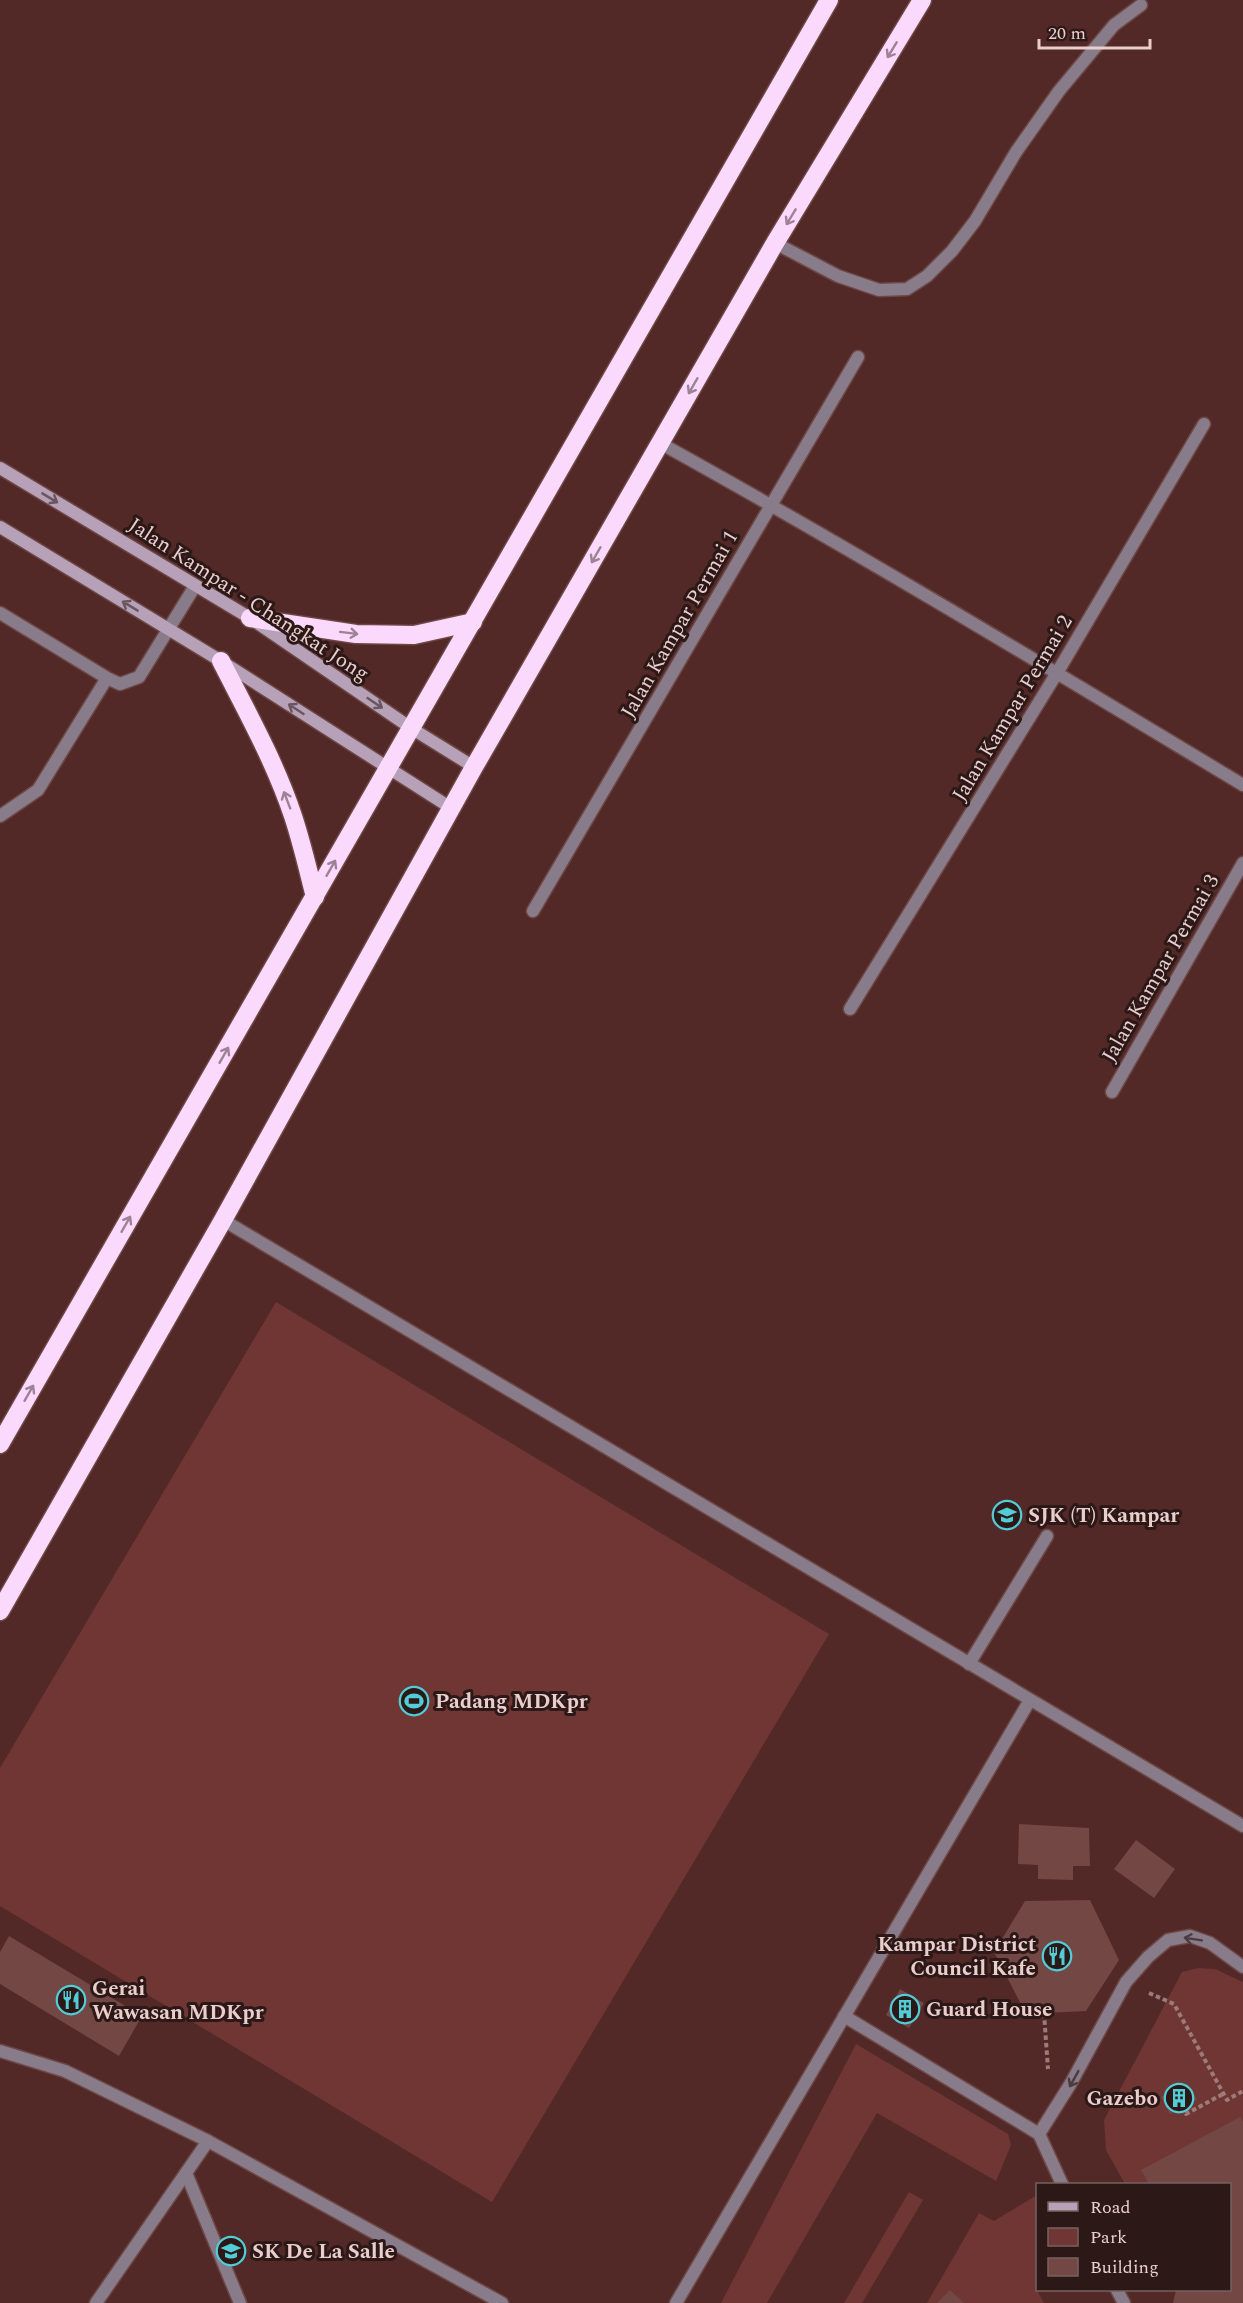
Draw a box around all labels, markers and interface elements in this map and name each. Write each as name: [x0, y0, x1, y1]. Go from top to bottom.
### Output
scale bar: [1039, 12, 1150, 50]
text: 20 m: [1048, 20, 1086, 47]
one-way arrow: [885, 41, 897, 58]
one-way arrow: [785, 208, 797, 225]
one-way arrow: [687, 377, 699, 394]
one-way arrow: [41, 492, 58, 504]
street label: Jalan Kampar - Changkat Jong: [122, 510, 375, 690]
street label: Jalan Kampar Permai 1: [613, 524, 747, 725]
one-way arrow: [590, 546, 602, 563]
one-way arrow: [122, 599, 139, 611]
street label: Jalan Kampar Permai 2: [944, 609, 1081, 808]
one-way arrow: [339, 627, 358, 638]
one-way arrow: [366, 697, 382, 709]
one-way arrow: [288, 702, 305, 714]
one-way arrow: [281, 791, 292, 810]
one-way arrow: [326, 860, 338, 877]
street label: Jalan Kampar Permai 3: [1094, 868, 1228, 1069]
one-way arrow: [218, 1047, 230, 1064]
one-way arrow: [121, 1216, 133, 1233]
one-way arrow: [23, 1385, 35, 1402]
school or university icon: SJK (T) Kampar: [991, 1499, 1023, 1531]
place label: SJK (T) Kampar: [1028, 1500, 1179, 1532]
sports icon: Padang MDKpr: [398, 1685, 430, 1717]
place label: Padang MDKpr: [435, 1686, 588, 1718]
place label: Kampar District Council Kafe: [878, 1929, 1036, 1985]
one-way arrow: [1184, 1933, 1203, 1944]
restaurant icon: Kampar District Council Kafe: [1041, 1940, 1073, 1972]
place label: Gerai Wawasan MDKpr: [92, 1973, 264, 2029]
restaurant icon: Gerai Wawasan MDKpr: [55, 1984, 87, 2016]
building icon: Guard House: [889, 1993, 921, 2025]
place label: Guard House: [926, 1994, 1053, 2026]
one-way arrow: [1067, 2070, 1079, 2087]
building icon: Gazebo: [1163, 2082, 1195, 2114]
place label: Gazebo: [1087, 2083, 1158, 2115]
legend: [1036, 2183, 1231, 2291]
text: Road: [1090, 2194, 1131, 2221]
text: Park: [1090, 2224, 1127, 2251]
school or university icon: SK De La Salle: [215, 2235, 247, 2267]
place label: SK De La Salle: [252, 2236, 395, 2268]
text: Building: [1090, 2254, 1159, 2281]

